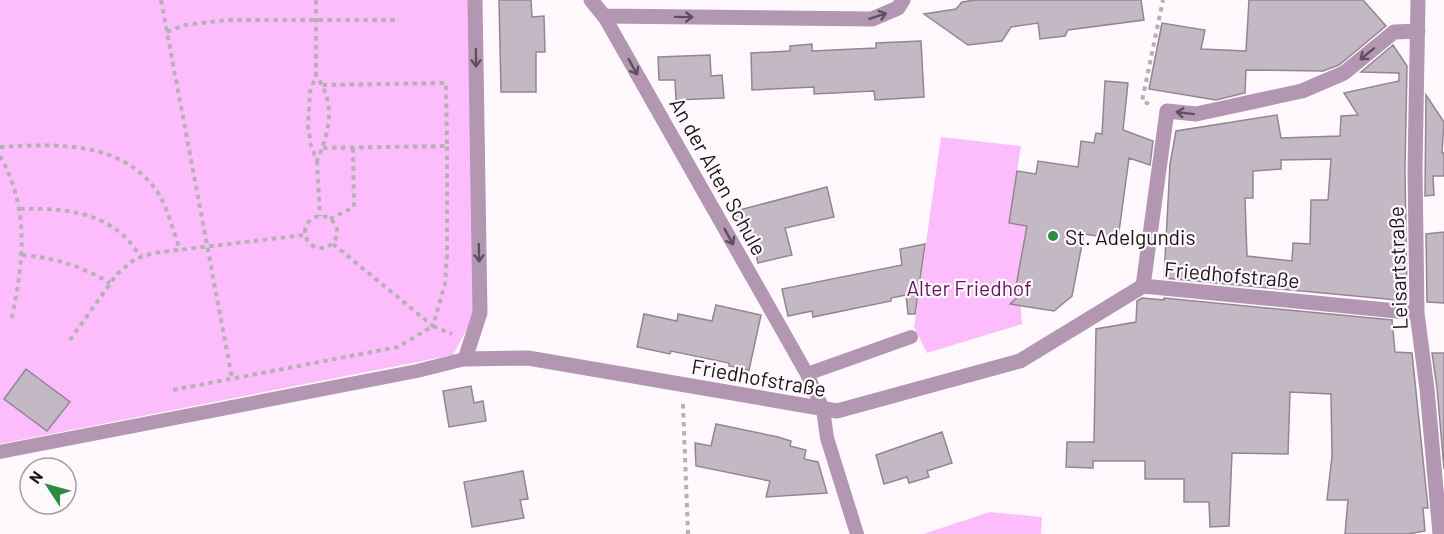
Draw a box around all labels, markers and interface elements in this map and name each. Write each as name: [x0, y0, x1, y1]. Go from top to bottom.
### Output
one-way arrow: [868, 10, 887, 21]
one-way arrow: [673, 11, 693, 23]
one-way arrow: [1360, 47, 1375, 61]
one-way arrow: [470, 48, 482, 68]
one-way arrow: [627, 58, 639, 75]
street label: An der Alten Schule: [665, 93, 773, 259]
one-way arrow: [1176, 107, 1195, 118]
street label: Leisartstraße: [1382, 206, 1412, 330]
place label: St. Adelgundis: [1065, 224, 1196, 249]
one-way arrow: [724, 227, 735, 245]
marker: St. Adelgundis: [1046, 229, 1060, 243]
one-way arrow: [474, 243, 485, 263]
street label: Friedhofstraße: [1163, 256, 1301, 292]
park label: Alter Friedhof: [906, 275, 1032, 300]
street label: Friedhofstraße: [690, 353, 828, 401]
north arrow: [18, 456, 78, 516]
text: N: [25, 467, 46, 487]

